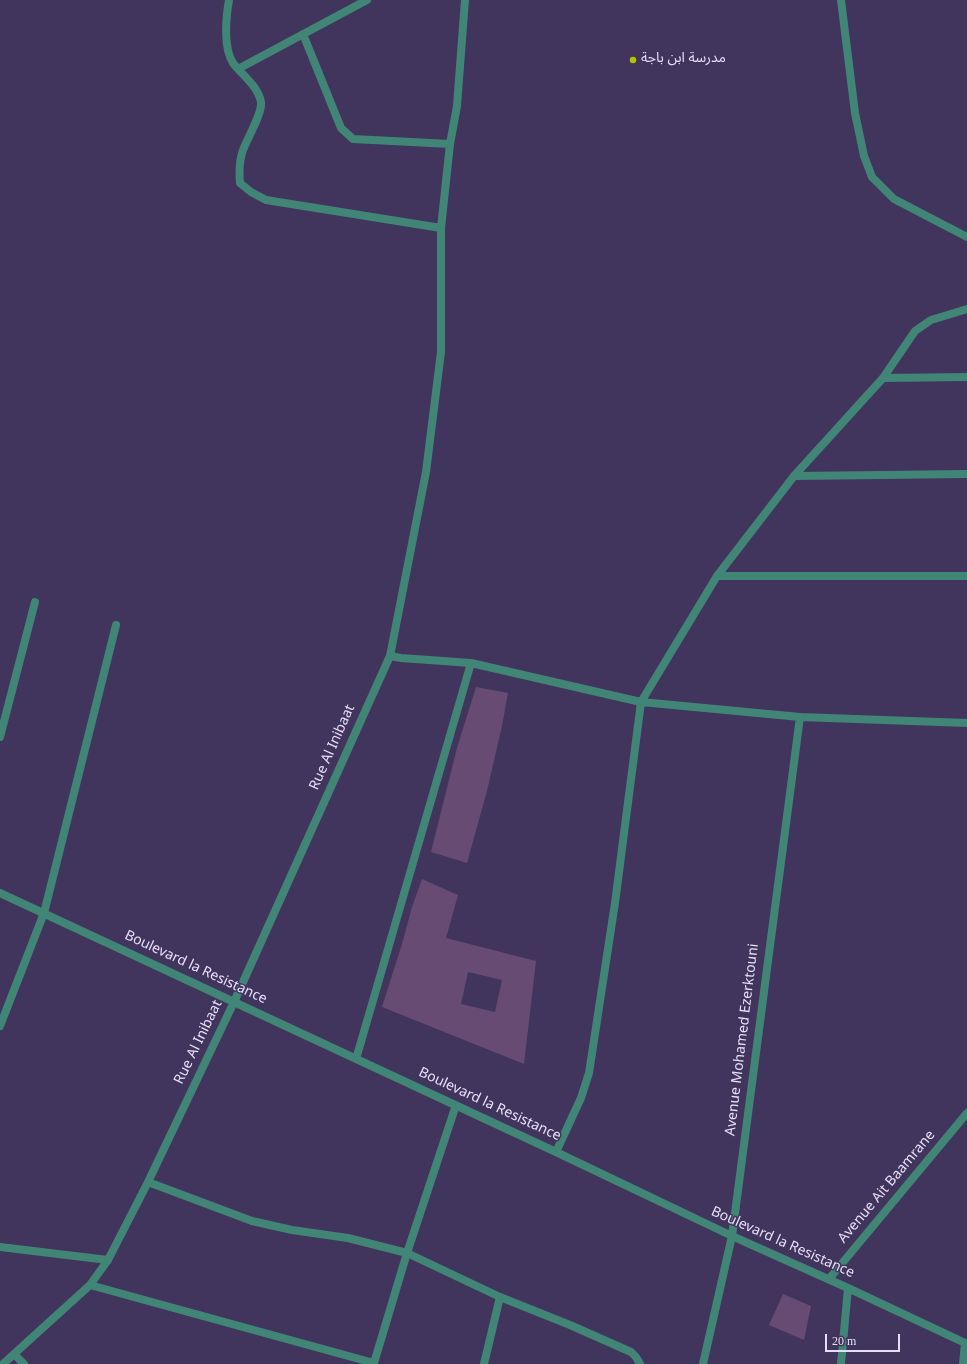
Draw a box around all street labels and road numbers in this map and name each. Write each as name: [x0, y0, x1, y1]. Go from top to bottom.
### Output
street label: Rue Al Inibaat: [308, 703, 360, 793]
street label: Boulevard la Resistance: [121, 929, 269, 1009]
street label: Avenue Mohamed Ezerktouni: [724, 943, 764, 1137]
street label: Rue Al Inibaat: [172, 998, 228, 1088]
street label: Boulevard la Resistance: [415, 1066, 563, 1146]
street label: Avenue Ait Baamrane: [836, 1128, 940, 1248]
street label: Boulevard la Resistance: [708, 1205, 856, 1283]

